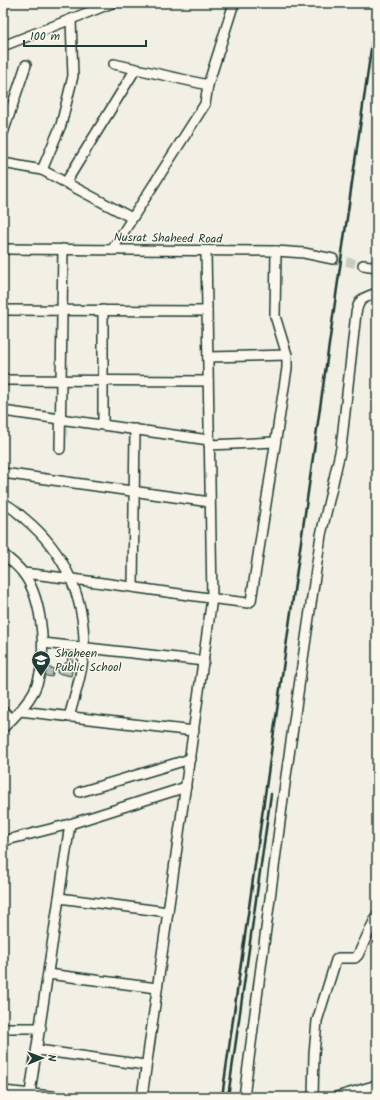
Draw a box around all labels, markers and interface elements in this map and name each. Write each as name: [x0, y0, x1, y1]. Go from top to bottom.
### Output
scale bar: [24, 22, 146, 48]
text: 100 m: [30, 27, 61, 46]
street label: Nusrat Shaheed Road: [114, 228, 223, 249]
place label: Shaheen Public School: [55, 644, 122, 677]
school or university icon: Shaheen Public School: [30, 649, 52, 677]
north arrow: [22, 1038, 62, 1078]
text: N: [42, 1054, 60, 1062]

